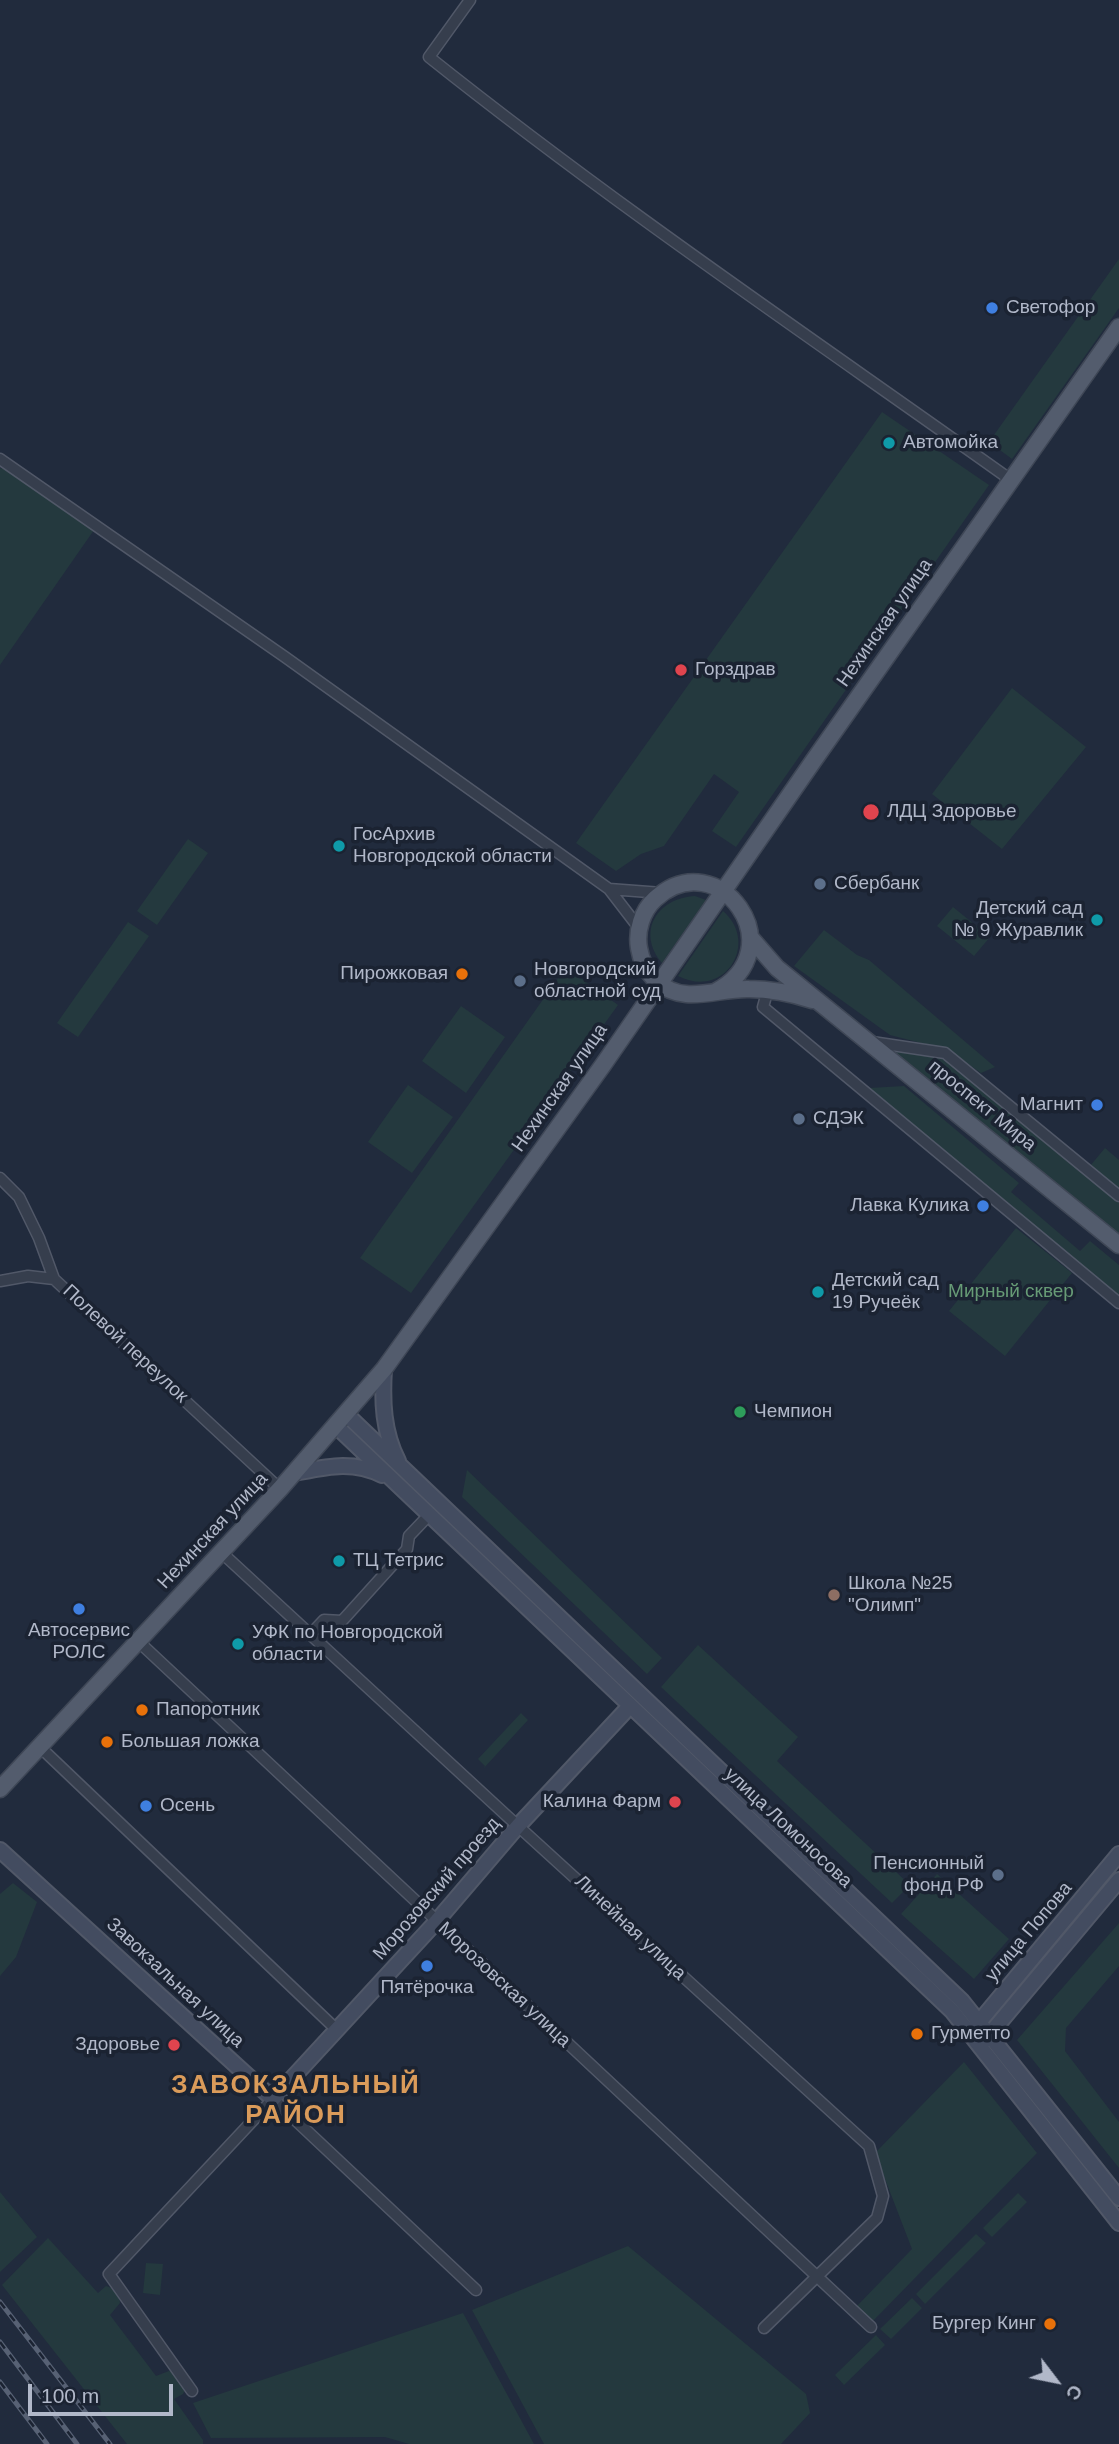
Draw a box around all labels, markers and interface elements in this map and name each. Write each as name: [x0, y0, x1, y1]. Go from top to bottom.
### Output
place label: Светофор: [1006, 297, 1095, 319]
marker: Светофор: [984, 300, 1000, 316]
place label: Автомойка: [903, 432, 998, 454]
marker: Автомойка: [881, 435, 897, 451]
street label: Нехинская улица: [832, 555, 938, 691]
place label: Горздрав: [695, 659, 776, 681]
marker: Горздрав: [673, 662, 689, 678]
place label: ЛДЦ Здоровье: [887, 801, 1016, 823]
marker: ЛДЦ Здоровье: [861, 802, 881, 822]
place label: ГосАрхив Новгородской области: [353, 824, 552, 868]
marker: ГосАрхив Новгородской области: [331, 838, 347, 854]
place label: Сбербанк: [834, 873, 919, 895]
marker: Сбербанк: [812, 876, 828, 892]
place label: Детский сад № 9 Журавлик: [954, 898, 1083, 942]
marker: Детский сад № 9 Журавлик: [1089, 912, 1105, 928]
place label: Новгородский областной суд: [534, 959, 661, 1003]
place label: Пирожковая: [340, 963, 448, 985]
marker: Пирожковая: [454, 966, 470, 982]
marker: Новгородский областной суд: [512, 973, 528, 989]
street label: Нехинская улица: [507, 1020, 613, 1156]
street label: проспект Мира: [924, 1056, 1040, 1156]
place label: Магнит: [1020, 1094, 1083, 1116]
marker: Магнит: [1089, 1097, 1105, 1113]
place label: СДЭК: [813, 1108, 864, 1130]
marker: СДЭК: [791, 1111, 807, 1127]
place label: Лавка Кулика: [850, 1195, 969, 1217]
marker: Лавка Кулика: [975, 1198, 991, 1214]
place label: Детский сад 19 Ручеёк: [832, 1270, 939, 1314]
street label: Полевой переулок: [58, 1280, 192, 1408]
park label: Мирный сквер: [948, 1281, 1074, 1303]
marker: Детский сад 19 Ручеёк: [810, 1284, 826, 1300]
place label: Чемпион: [754, 1401, 832, 1423]
marker: Чемпион: [732, 1404, 748, 1420]
street label: Нехинская улица: [153, 1468, 273, 1594]
place label: ТЦ Тетрис: [353, 1550, 444, 1572]
marker: ТЦ Тетрис: [331, 1553, 347, 1569]
place label: Школа №25 "Олимп": [848, 1573, 953, 1617]
marker: Школа №25 "Олимп": [826, 1587, 842, 1603]
marker: Автосервис РОЛС: [71, 1601, 87, 1617]
place label: Автосервис РОЛС: [28, 1620, 130, 1664]
place label: УФК по Новгородской области: [252, 1622, 443, 1666]
marker: УФК по Новгородской области: [230, 1636, 246, 1652]
place label: Папоротник: [156, 1699, 260, 1721]
marker: Папоротник: [134, 1702, 150, 1718]
place label: Большая ложка: [121, 1731, 260, 1753]
marker: Большая ложка: [99, 1734, 115, 1750]
street label: улица Ломоносова: [720, 1763, 856, 1893]
place label: Калина Фарм: [543, 1791, 661, 1813]
marker: Калина Фарм: [667, 1794, 683, 1810]
place label: Осень: [160, 1795, 215, 1817]
marker: Осень: [138, 1798, 154, 1814]
street label: Морозовский проезд: [369, 1813, 505, 1965]
place label: Пенсионный фонд РФ: [873, 1853, 984, 1897]
marker: Пенсионный фонд РФ: [990, 1867, 1006, 1883]
street label: Линейная улица: [570, 1871, 690, 1985]
street label: улица Попова: [981, 1878, 1077, 1986]
street label: Завокзальная улица: [101, 1913, 249, 2053]
street label: Морозовская улица: [433, 1918, 575, 2052]
marker: Пятёрочка: [419, 1958, 435, 1974]
place label: Пятёрочка: [380, 1977, 474, 1999]
place label: Гурметто: [931, 2023, 1011, 2045]
marker: Гурметто: [909, 2026, 925, 2042]
place label: Здоровье: [75, 2034, 160, 2056]
marker: Здоровье: [166, 2037, 182, 2053]
district label: ЗАВОКЗАЛЬНЫЙ РАЙОН: [173, 2070, 419, 2132]
place label: Бургер Кинг: [932, 2313, 1036, 2335]
marker: Бургер Кинг: [1042, 2316, 1058, 2332]
north arrow: [1021, 2346, 1091, 2416]
scale bar: [32, 2370, 177, 2414]
text: С: [1062, 2381, 1087, 2404]
text: 100 m: [41, 2384, 99, 2407]

